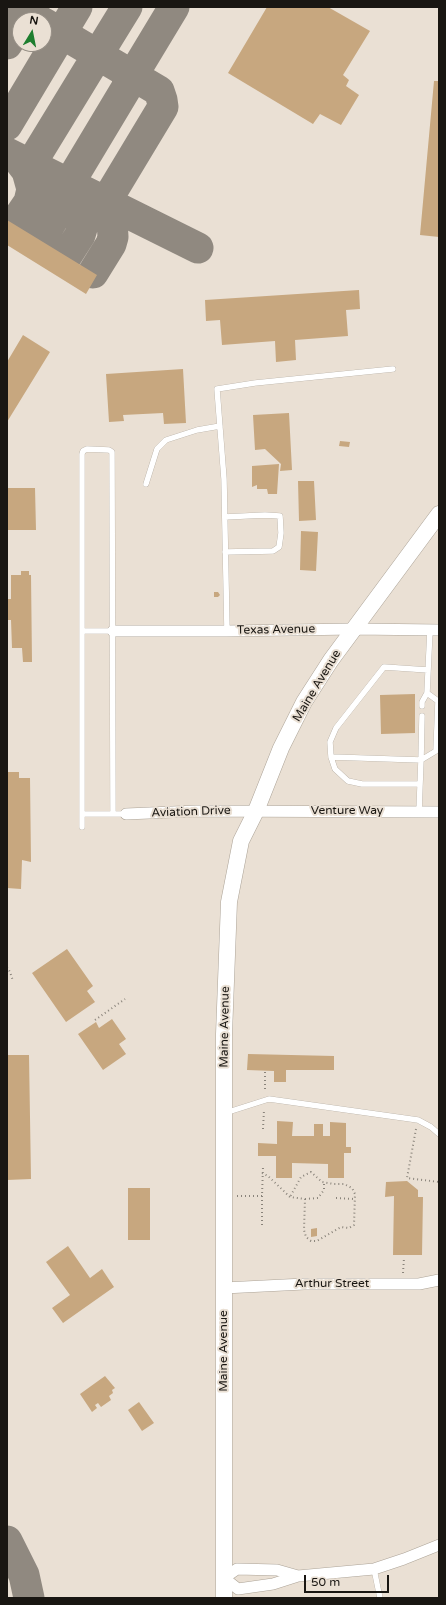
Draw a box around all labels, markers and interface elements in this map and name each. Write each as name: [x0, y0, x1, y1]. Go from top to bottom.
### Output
north arrow: [12, 12, 52, 52]
text: N: [29, 14, 39, 28]
street label: Texas Avenue: [237, 622, 315, 638]
street label: Maine Avenue: [290, 647, 344, 725]
street label: Aviation Drive: [151, 803, 231, 821]
street label: Venture Way: [311, 804, 383, 818]
street label: Maine Avenue: [217, 986, 233, 1068]
street label: Arthur Street: [295, 1277, 369, 1291]
street label: Maine Avenue: [217, 1310, 231, 1392]
scale bar: [306, 1567, 391, 1593]
text: 50 m: [311, 1575, 340, 1589]

